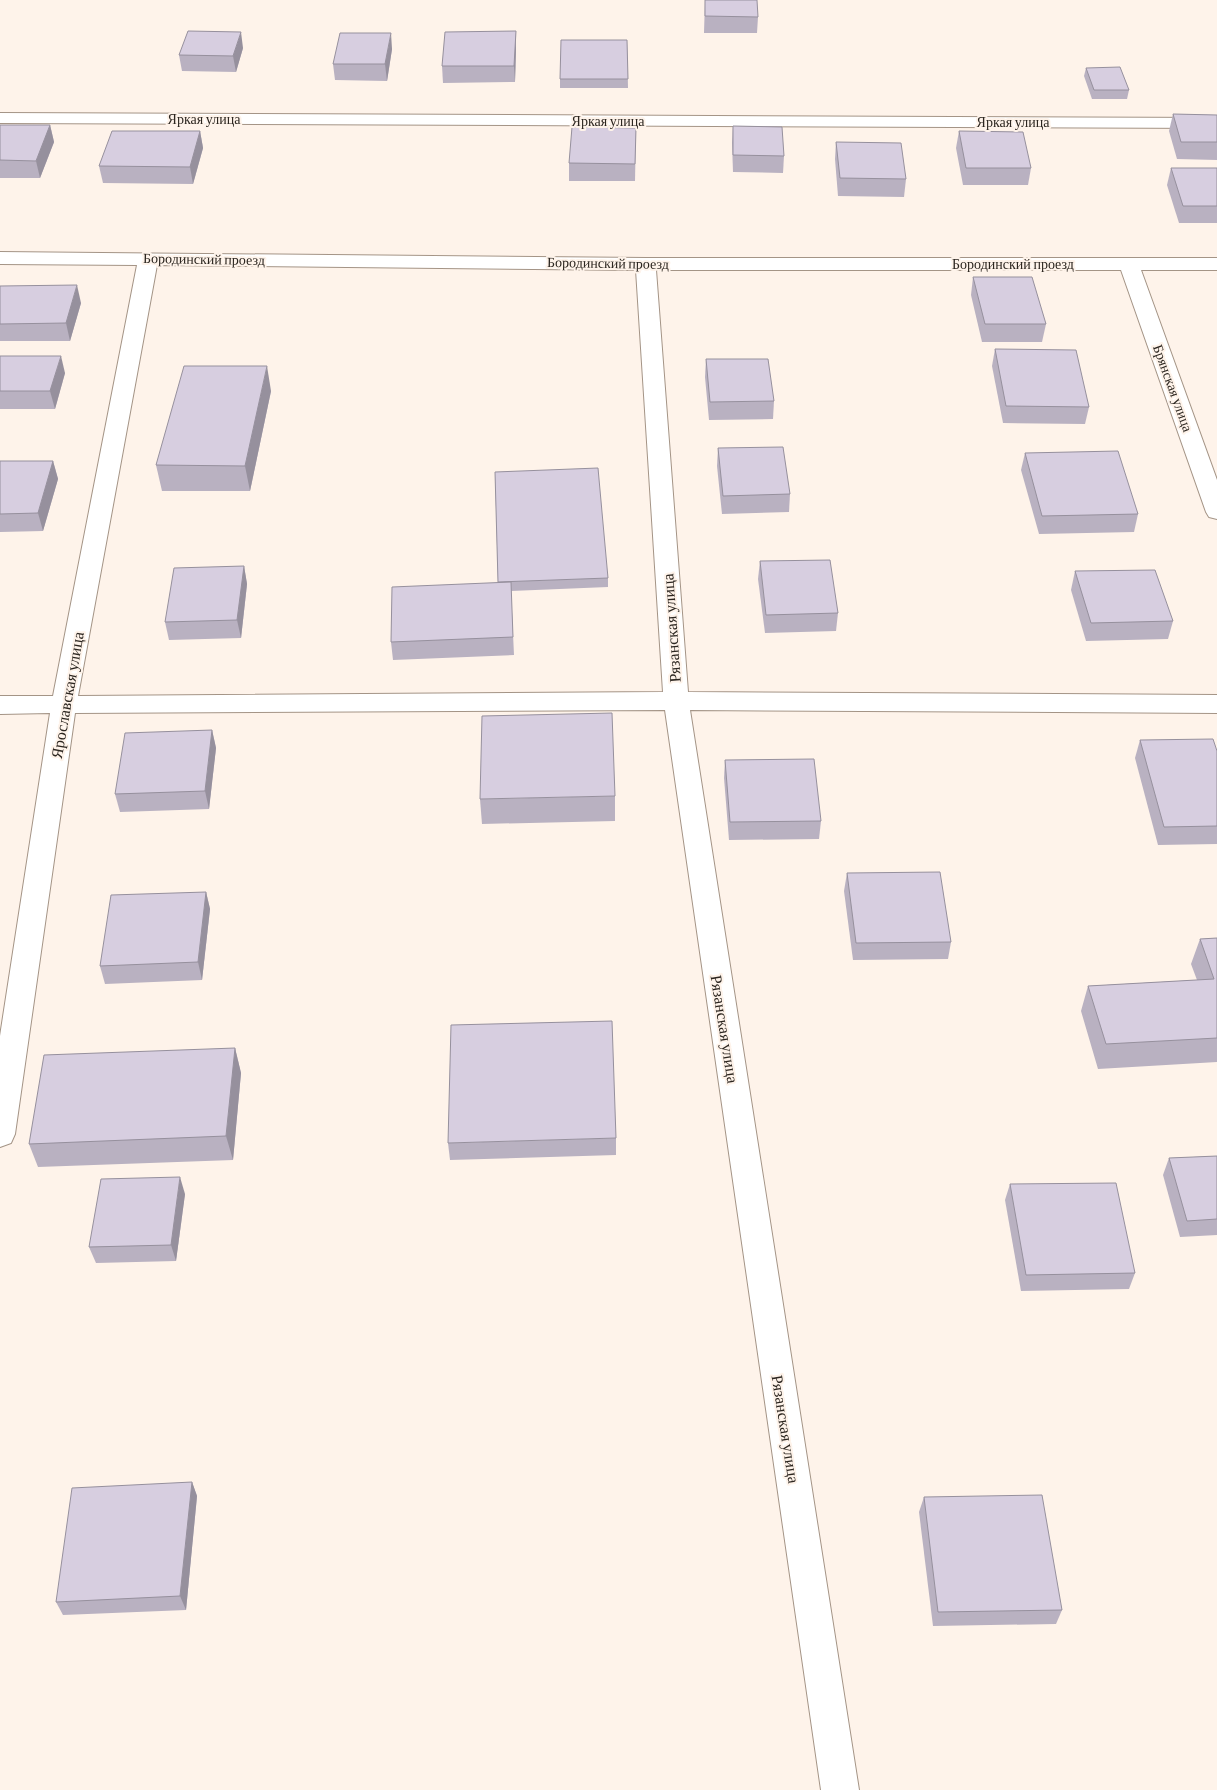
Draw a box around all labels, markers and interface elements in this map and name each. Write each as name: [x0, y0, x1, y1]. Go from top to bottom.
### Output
street label: Яркая улица: [168, 111, 241, 127]
street label: Яркая улица: [572, 113, 645, 129]
street label: Яркая улица: [977, 114, 1050, 130]
street label: Бородинский проезд: [143, 250, 265, 268]
street label: Бородинский проезд: [547, 254, 669, 272]
street label: Бородинский проезд: [952, 256, 1074, 272]
street label: Брянская улица: [1150, 342, 1196, 435]
street label: Рязанская улица: [659, 573, 685, 683]
street label: Ярославская улица: [48, 630, 88, 760]
street label: Рязанская улица: [707, 974, 741, 1085]
street label: Рязанская улица: [768, 1374, 802, 1485]

